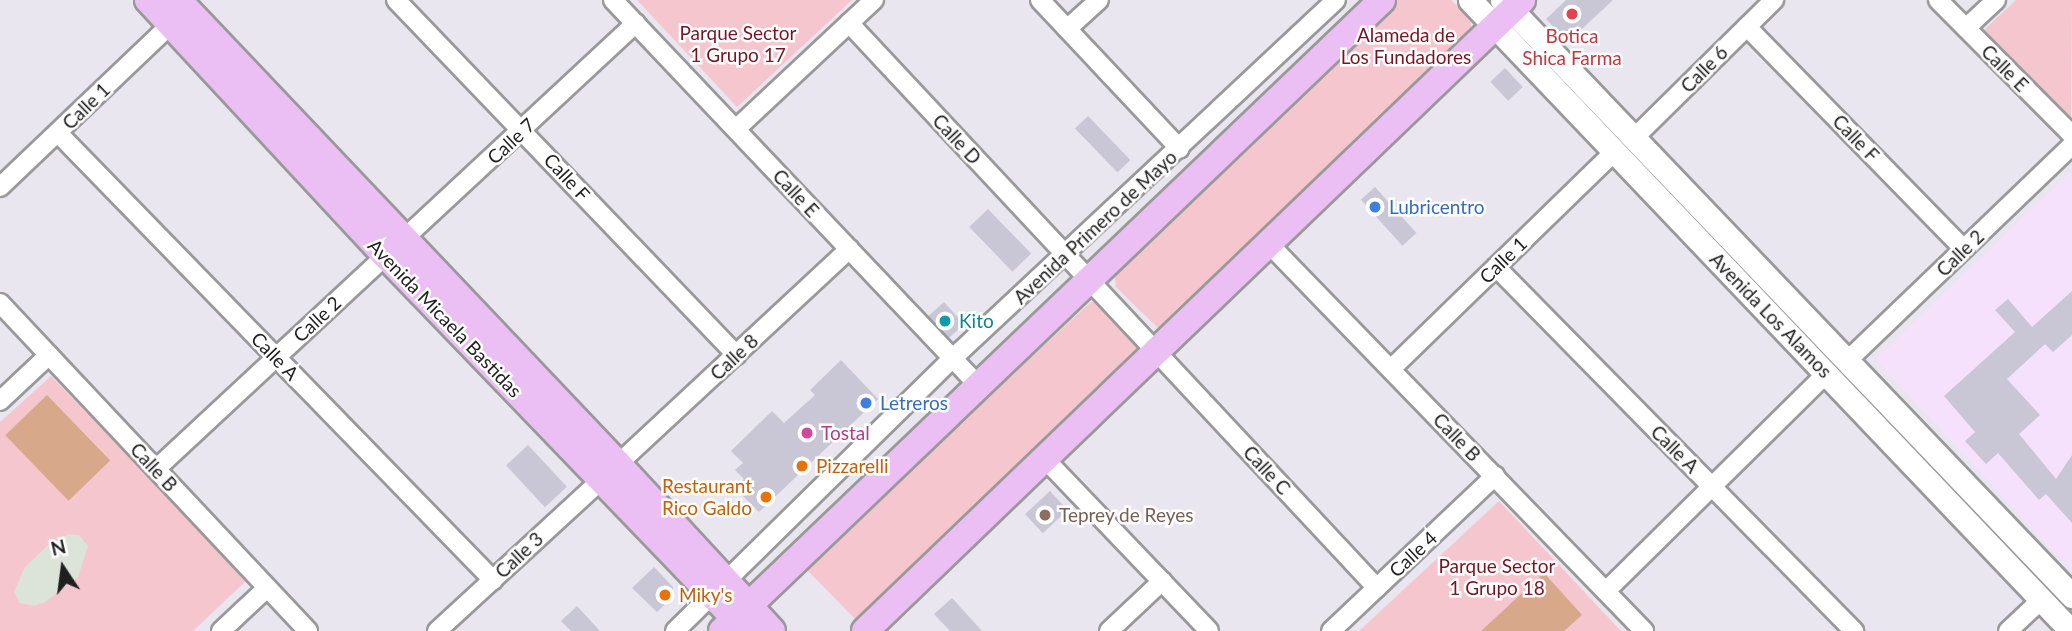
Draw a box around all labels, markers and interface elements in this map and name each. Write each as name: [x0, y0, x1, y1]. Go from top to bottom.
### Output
marker: Botica Shica Farma: [1564, 6, 1580, 22]
park label: Parque Sector 1 Grupo 17: [679, 22, 797, 66]
park label: Alameda de Los Fundadores: [1341, 24, 1471, 68]
place label: Botica Shica Farma: [1522, 25, 1622, 69]
street label: Calle E: [1977, 40, 2033, 96]
street label: Calle 6: [1676, 41, 1732, 97]
street label: Calle 1: [58, 78, 114, 134]
street label: Calle D: [928, 109, 986, 169]
street label: Calle F: [1828, 110, 1884, 166]
street label: Calle 7: [482, 113, 540, 169]
street label: Avenida Primero de Mayo: [1009, 145, 1181, 309]
street label: Calle F: [539, 148, 595, 206]
street label: Calle E: [768, 164, 824, 222]
place label: Lubricentro: [1389, 196, 1484, 218]
marker: Lubricentro: [1367, 199, 1383, 215]
street label: Calle 2: [1932, 225, 1988, 281]
street label: Calle 1: [1475, 232, 1531, 288]
street label: Avenida Micaela Bastidas: [364, 234, 526, 402]
street label: Avenida Los Alamos: [1705, 247, 1837, 383]
street label: Calle 2: [288, 291, 346, 347]
place label: Kito: [959, 310, 994, 332]
marker: Kito: [937, 313, 953, 329]
street label: Calle A: [246, 327, 304, 385]
street label: Calle 8: [705, 329, 763, 385]
place label: Letreros: [880, 392, 948, 414]
marker: Letreros: [858, 395, 874, 411]
street label: Calle B: [1429, 408, 1485, 466]
street label: Calle A: [1646, 420, 1704, 478]
place label: Tostal: [821, 422, 870, 444]
marker: Tostal: [799, 425, 815, 441]
street label: Calle B: [126, 438, 182, 496]
street label: Calle C: [1239, 441, 1295, 499]
place label: Pizzarelli: [816, 455, 889, 477]
marker: Pizzarelli: [794, 458, 810, 474]
place label: Restaurant Rico Galdo: [662, 475, 752, 519]
marker: Restaurant Rico Galdo: [758, 489, 774, 505]
place label: Teprey de Reyes: [1059, 504, 1194, 526]
marker: Teprey de Reyes: [1037, 507, 1053, 523]
street label: Calle 4: [1384, 526, 1442, 582]
street label: Calle 3: [490, 527, 548, 583]
north arrow: [28, 533, 98, 603]
text: N: [48, 534, 68, 560]
park label: Parque Sector 1 Grupo 18: [1438, 555, 1556, 599]
place label: Miky's: [679, 584, 732, 606]
marker: Miky's: [657, 587, 673, 603]

